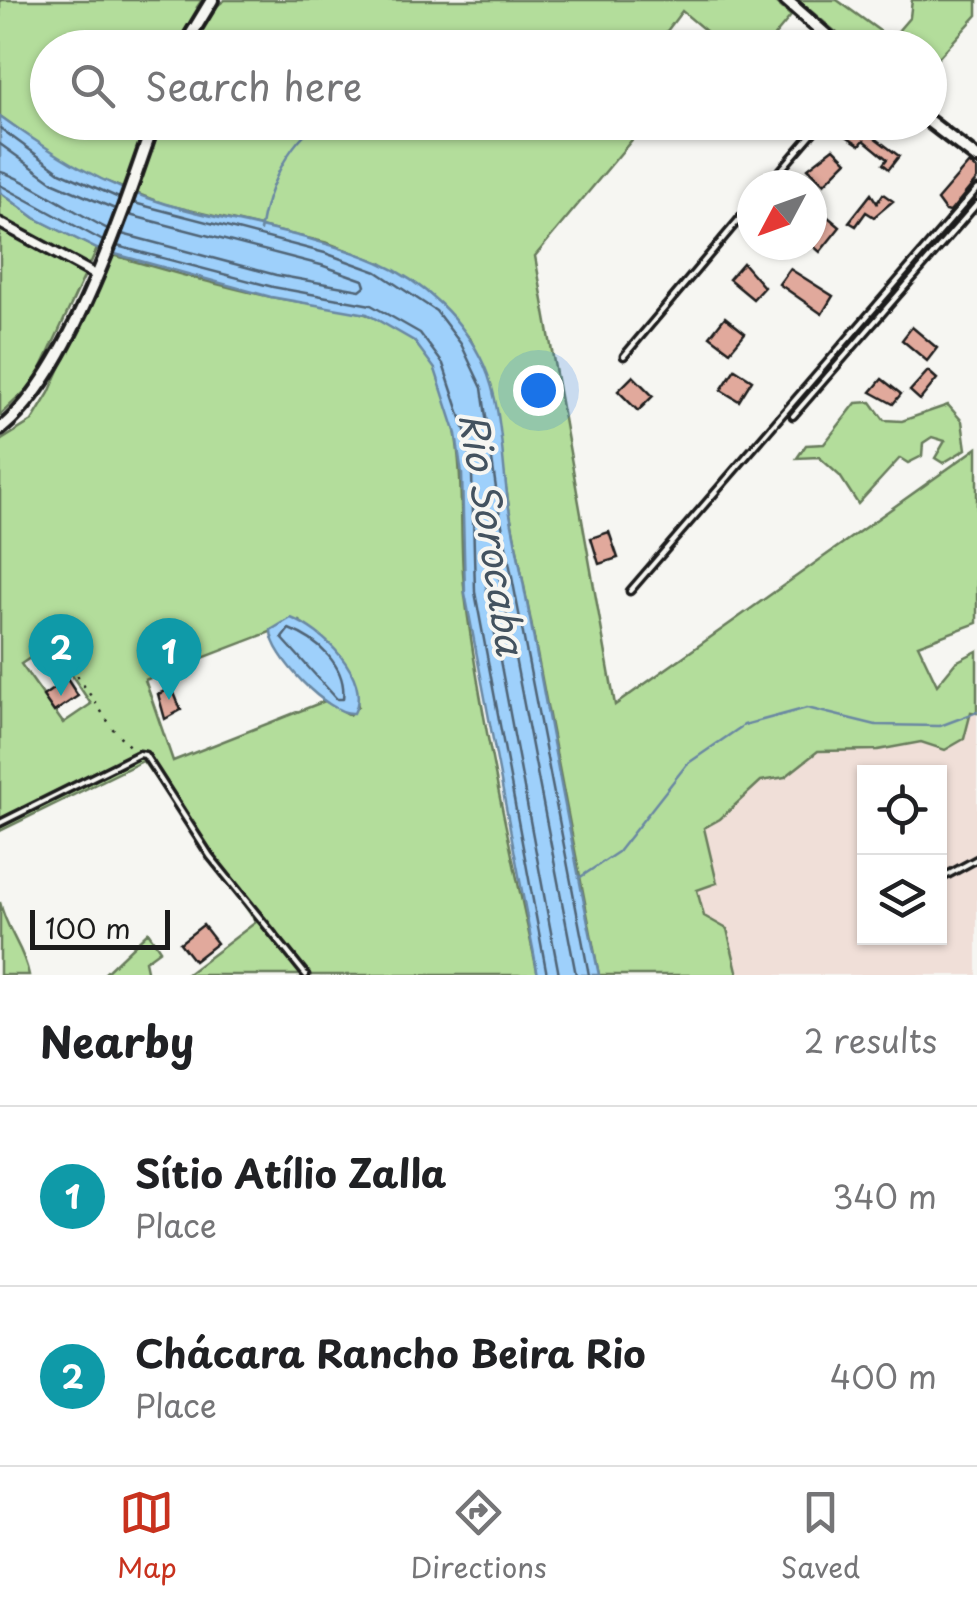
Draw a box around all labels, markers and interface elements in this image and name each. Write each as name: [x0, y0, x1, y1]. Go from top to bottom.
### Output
search box: [30, 30, 947, 140]
text: Search here: [145, 57, 362, 114]
icon: search: [65, 58, 120, 113]
north arrow: [737, 170, 827, 260]
your location: [513, 365, 564, 416]
water label: Rio Sorocaba: [446, 408, 541, 660]
pin: 2: [28, 614, 94, 696]
pin: 1: [136, 618, 202, 700]
map controls: [857, 765, 947, 945]
button: locate: [857, 765, 947, 855]
button: layers: [857, 855, 947, 945]
scale bar: [30, 905, 170, 950]
text: 100 m: [45, 906, 131, 949]
text: Nearby: [40, 1009, 194, 1072]
text: 2 results: [804, 1016, 937, 1064]
text: Sítio Atílio Zalla: [135, 1144, 446, 1201]
text: 1: [65, 1172, 80, 1220]
text: 340 m: [832, 1172, 937, 1220]
text: Place: [135, 1201, 217, 1249]
text: Chácara Rancho Beira Rio: [135, 1324, 646, 1381]
text: 2: [61, 1352, 84, 1400]
text: 400 m: [830, 1352, 937, 1400]
text: Place: [135, 1381, 217, 1429]
tab: Map: [117, 1485, 177, 1588]
tab: Directions: [411, 1485, 547, 1588]
tab: Saved: [781, 1485, 860, 1588]

